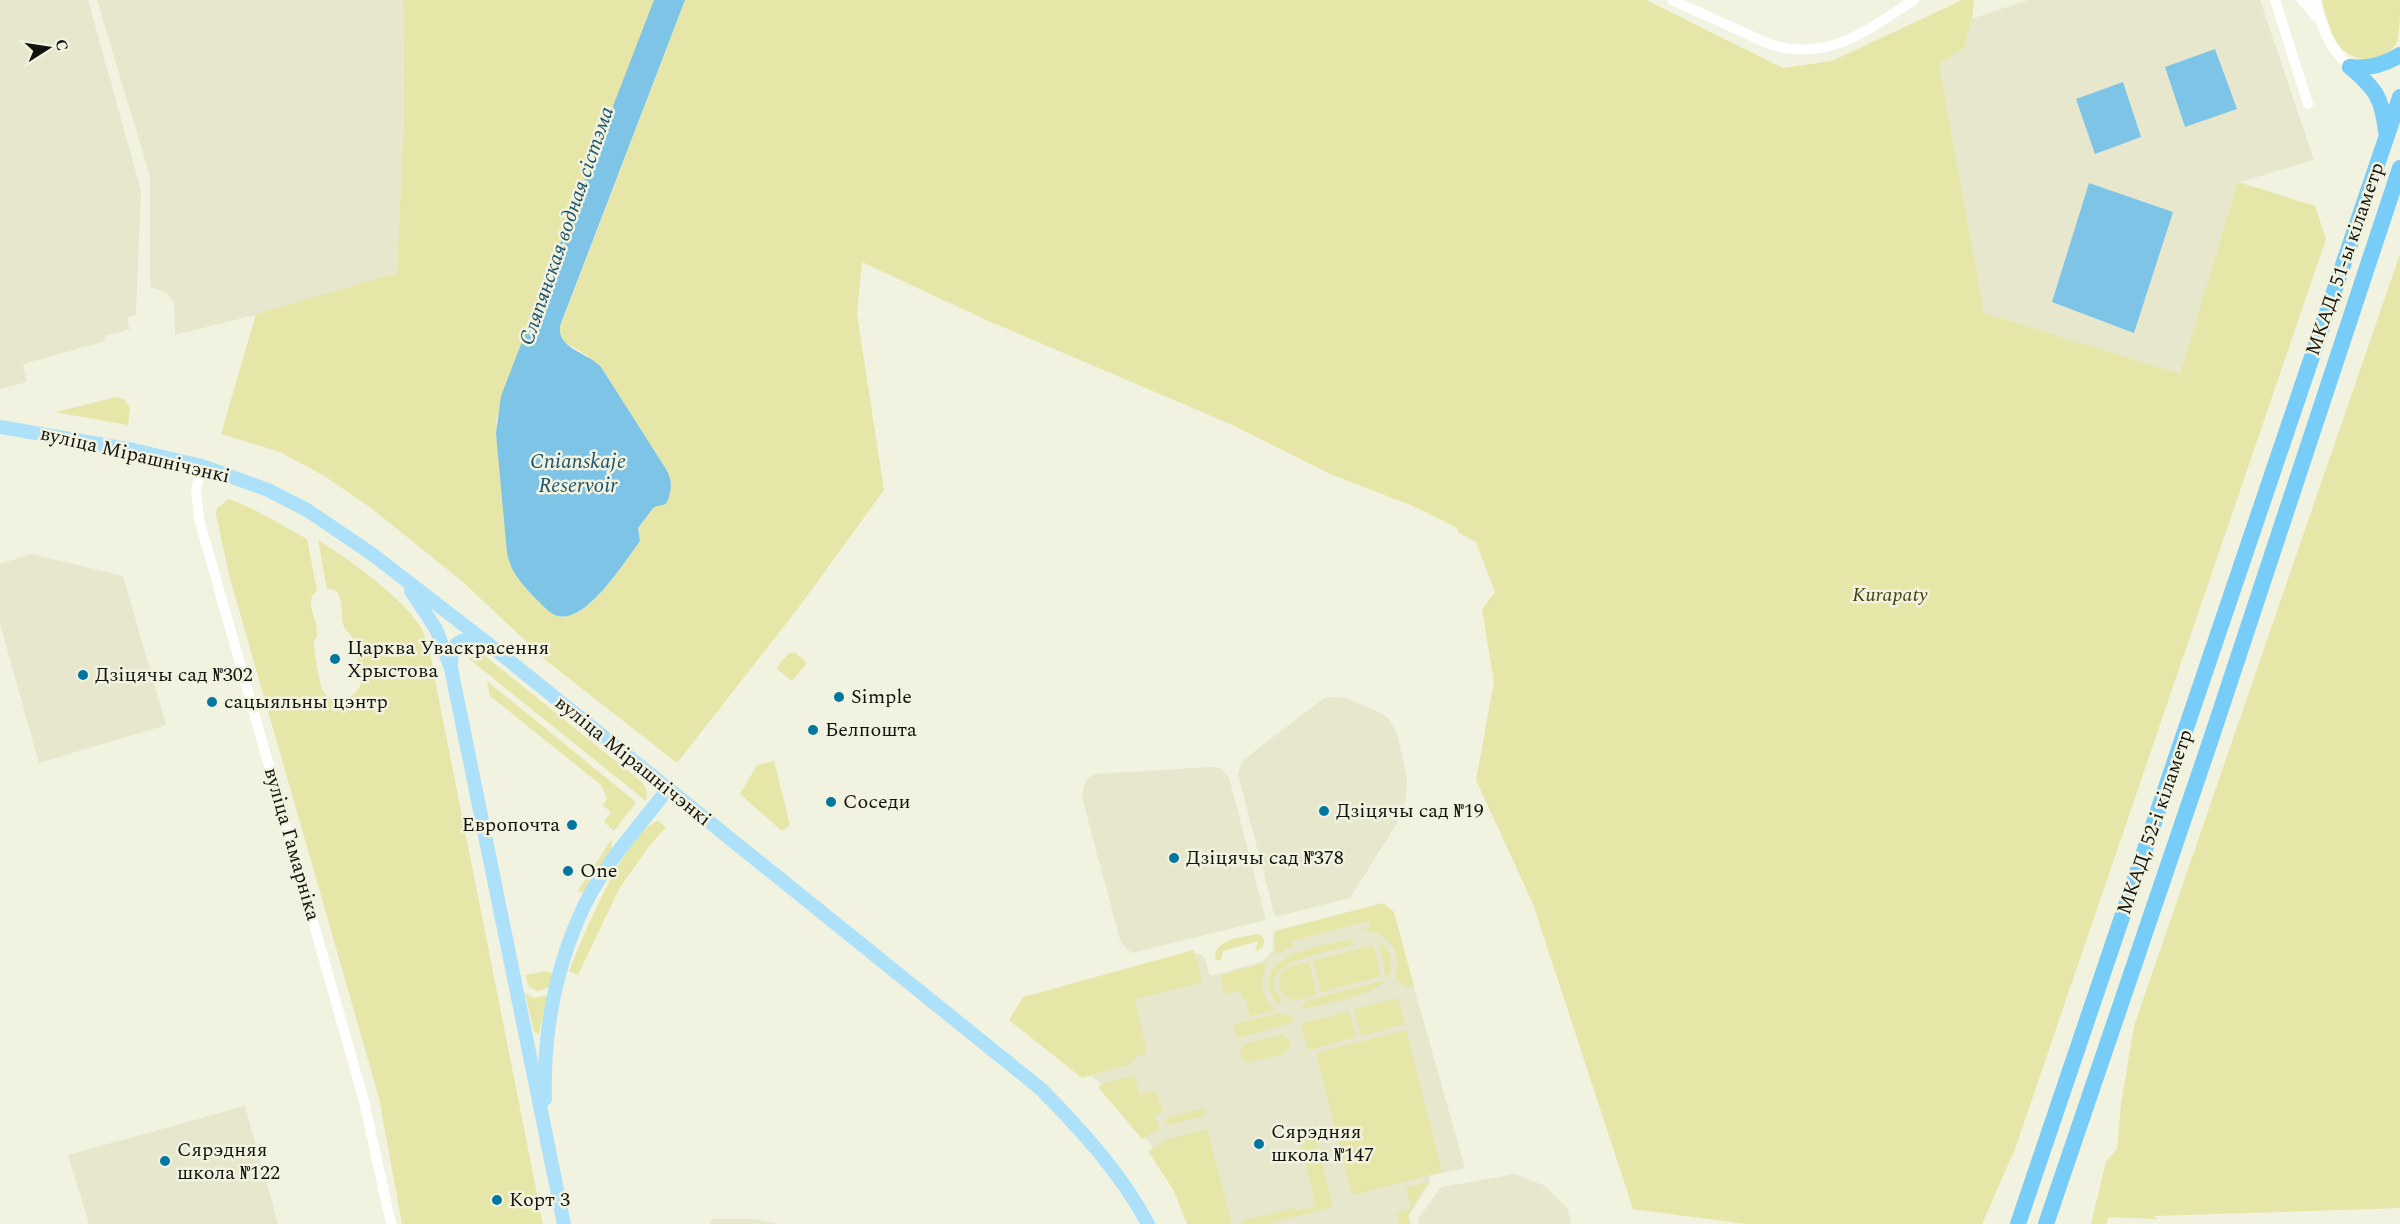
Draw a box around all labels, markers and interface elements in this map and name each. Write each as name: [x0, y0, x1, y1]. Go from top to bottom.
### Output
north arrow: [18, 18, 78, 78]
text: С: [49, 37, 75, 53]
water label: Сляпянская водная сістэма: [511, 102, 623, 350]
street label: МКАД, 51-ы кіламетр: [2298, 158, 2392, 360]
street label: вуліца Мірашнічэнкі: [37, 419, 233, 491]
water label: Cnianskaje Reservoir: [530, 446, 626, 502]
park label: Kurapaty: [1852, 580, 1928, 610]
place label: Царква Уваскрасення Хрыстова: [347, 633, 549, 686]
marker: Царква Уваскрасення Хрыстова: [328, 652, 342, 666]
place label: Дзіцячы сад №302: [95, 660, 253, 690]
marker: Дзіцячы сад №302: [76, 668, 90, 682]
place label: Simple: [851, 682, 912, 712]
place label: сацыяльны цэнтр: [224, 687, 388, 717]
street label: вуліца Мірашнічэнкі: [548, 688, 718, 834]
marker: Simple: [832, 690, 846, 704]
marker: сацыяльны цэнтр: [205, 695, 219, 709]
place label: Белпошта: [825, 715, 917, 745]
marker: Белпошта: [806, 723, 820, 737]
street label: МКАД, 52-і кіламетр: [2109, 725, 2201, 919]
street label: вуліца Гамарніка: [256, 764, 328, 924]
place label: Соседи: [843, 787, 910, 817]
marker: Соседи: [824, 795, 838, 809]
place label: Дзіцячы сад №19: [1336, 796, 1484, 826]
marker: Дзіцячы сад №19: [1317, 804, 1331, 818]
place label: Европочта: [462, 810, 560, 840]
marker: Европочта: [565, 818, 579, 832]
place label: Дзіцячы сад №378: [1186, 843, 1344, 873]
marker: Дзіцячы сад №378: [1167, 851, 1181, 865]
place label: One: [580, 856, 617, 886]
marker: One: [561, 864, 575, 878]
place label: Сярэдняя школа №147: [1271, 1117, 1374, 1170]
place label: Сярэдняя школа №122: [177, 1135, 280, 1188]
marker: Сярэдняя школа №147: [1252, 1137, 1266, 1151]
marker: Сярэдняя школа №122: [158, 1154, 172, 1168]
place label: Корт 3: [509, 1185, 570, 1215]
marker: Корт 3: [490, 1193, 504, 1207]

